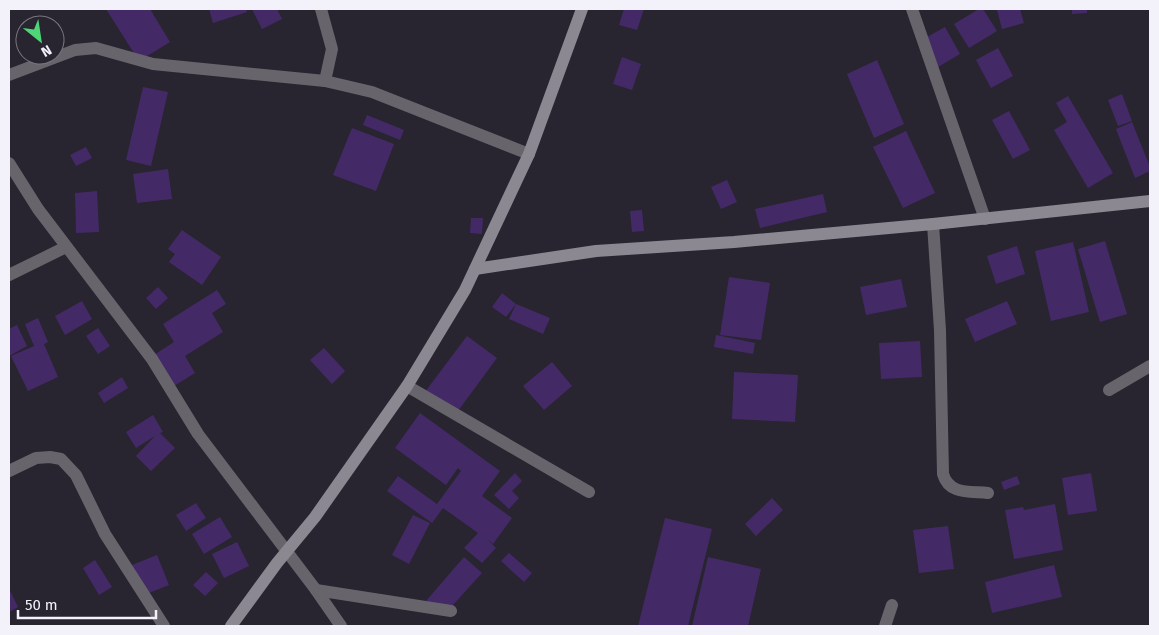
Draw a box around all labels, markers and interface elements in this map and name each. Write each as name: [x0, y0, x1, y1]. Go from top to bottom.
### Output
north arrow: [15, 15, 65, 65]
text: N: [38, 41, 55, 61]
scale bar: [18, 588, 155, 620]
text: 50 m: [25, 596, 58, 614]

